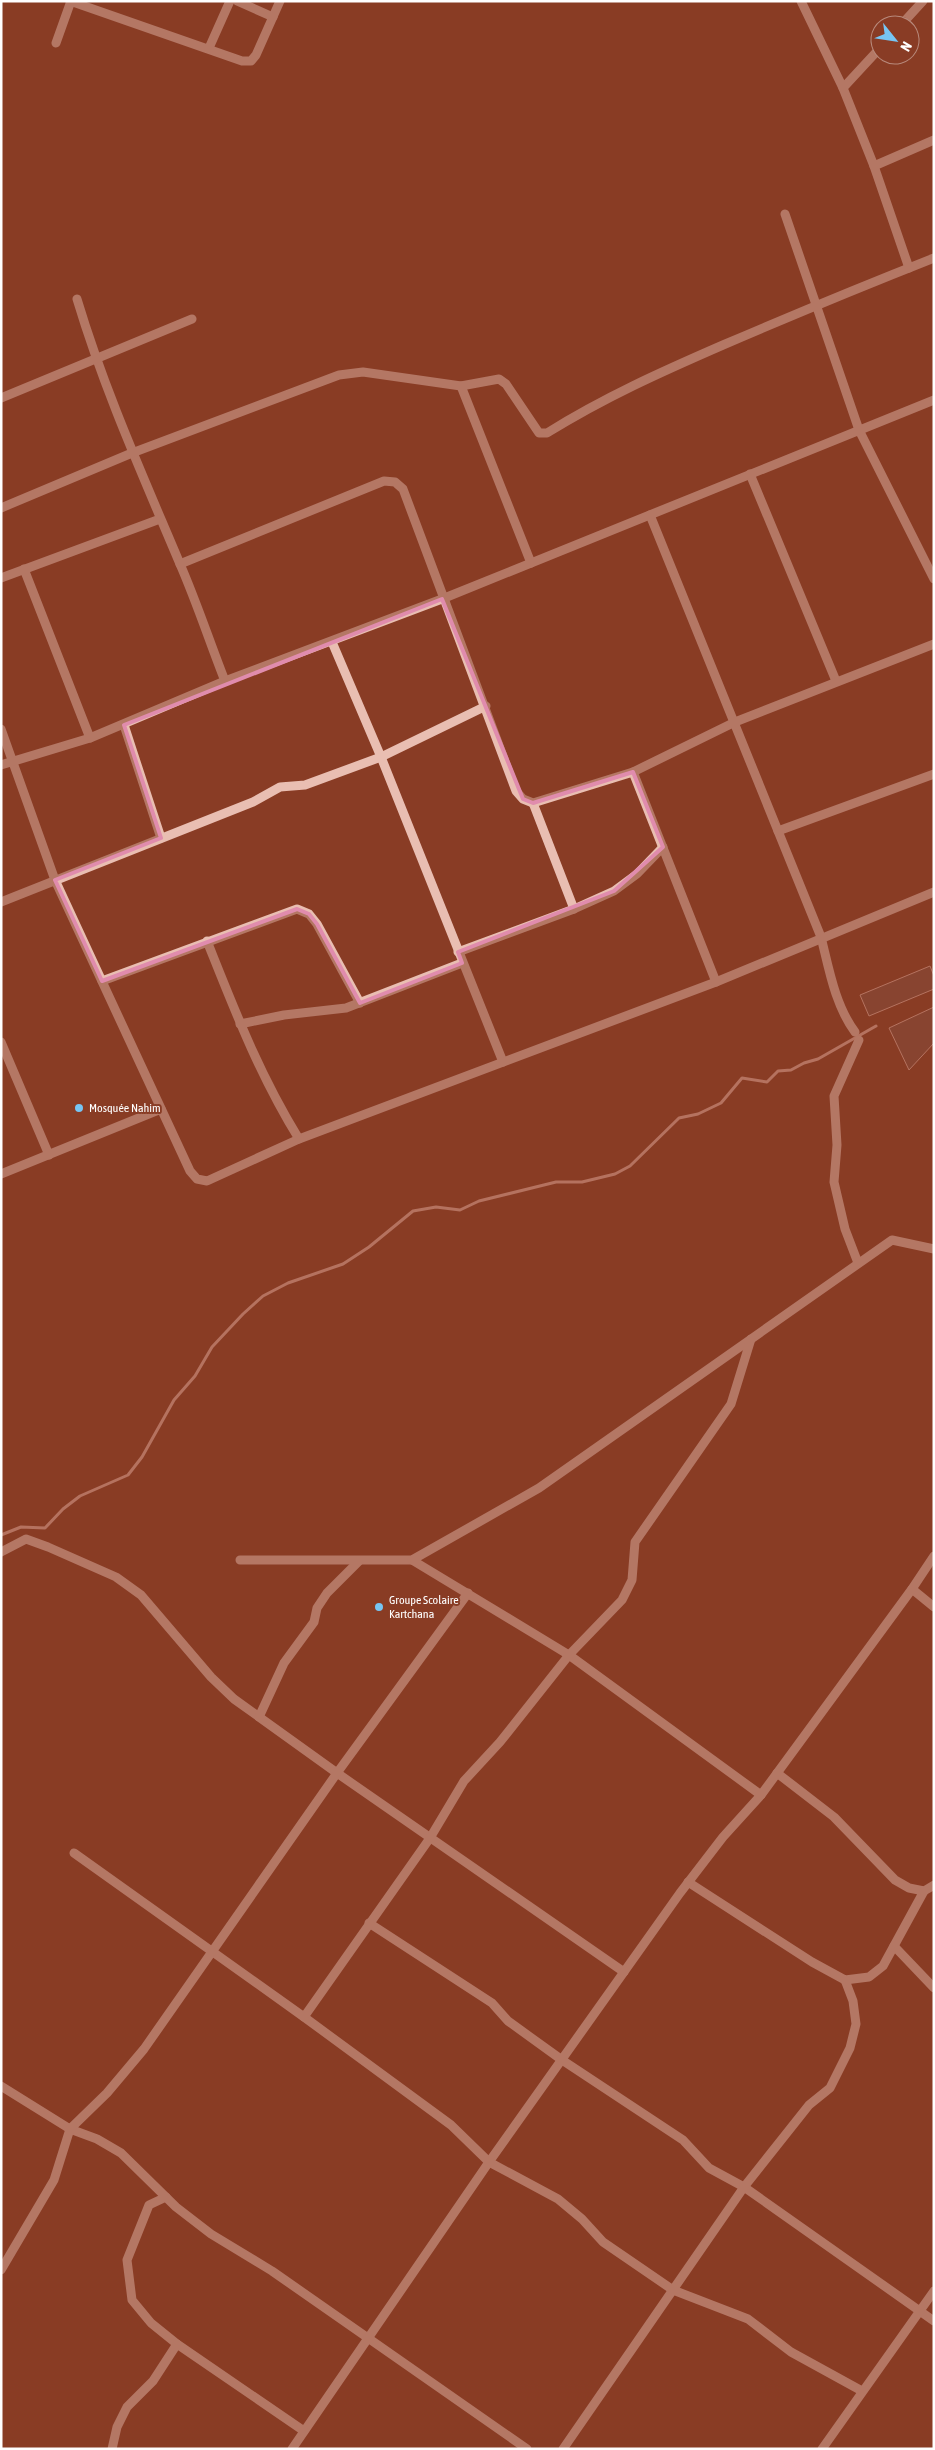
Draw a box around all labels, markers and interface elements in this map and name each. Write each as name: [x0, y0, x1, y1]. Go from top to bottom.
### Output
north arrow: [870, 15, 920, 65]
text: N: [897, 39, 915, 54]
place label: Mosquée Nahim: [89, 1101, 161, 1115]
marker: Mosquée Nahim: [73, 1102, 85, 1114]
place label: Groupe Scolaire Kartchana: [389, 1593, 459, 1621]
marker: Groupe Scolaire Kartchana: [373, 1601, 385, 1613]

